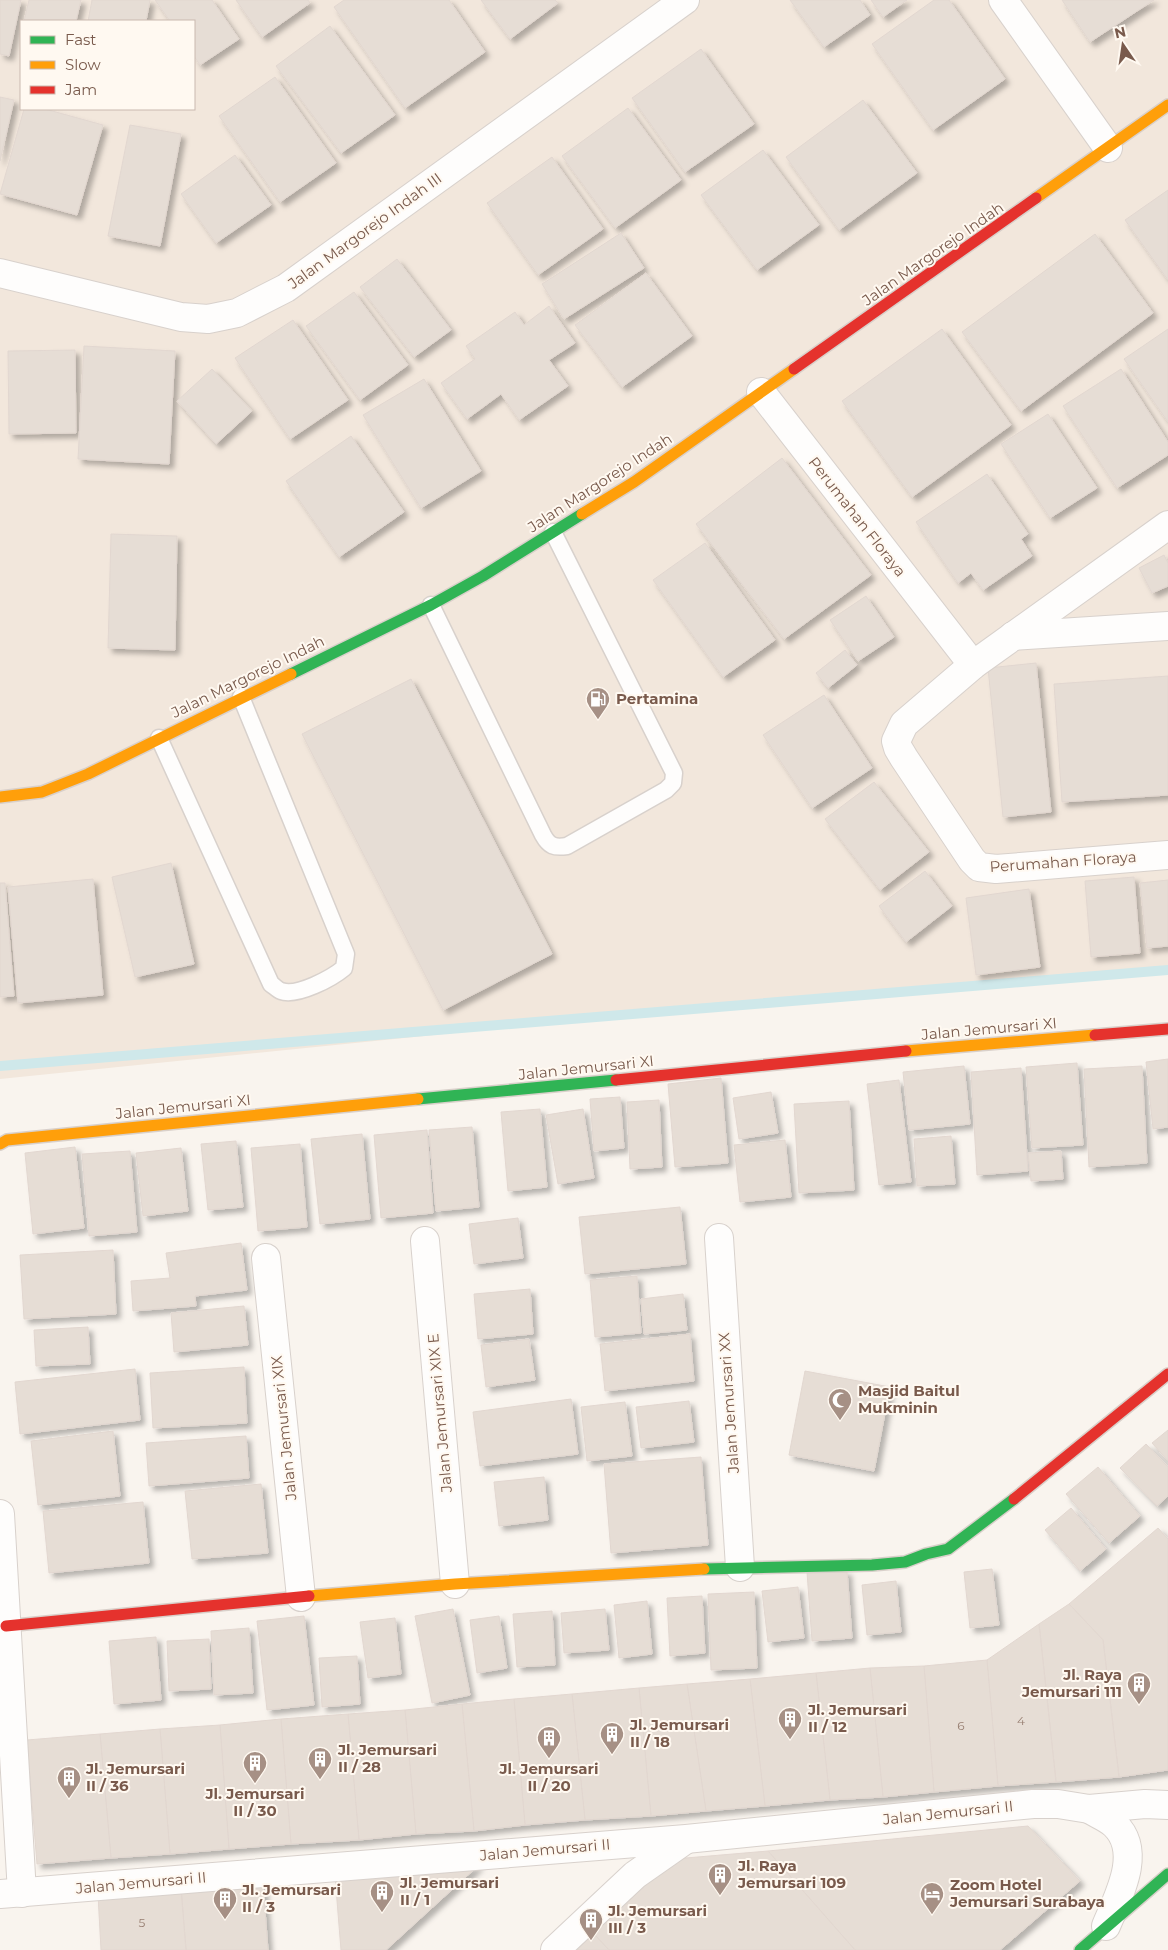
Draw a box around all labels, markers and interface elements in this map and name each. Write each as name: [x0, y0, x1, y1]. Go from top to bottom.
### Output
legend: [20, 20, 195, 110]
north arrow: [1098, 20, 1148, 70]
text: N: [1113, 22, 1128, 42]
text: Fast: [65, 30, 96, 49]
text: Slow: [65, 55, 101, 74]
text: Jam: [64, 80, 97, 99]
street label: Jalan Margorejo Indah III: [283, 168, 445, 293]
street label: Jalan Margorejo Indah: [858, 198, 1007, 310]
street label: Jalan Margorejo Indah: [523, 429, 675, 537]
street label: Perumahan Floraya: [805, 453, 910, 581]
street label: Jalan Margorejo Indah: [167, 631, 327, 722]
fuel station icon: Pertamina: [585, 686, 611, 720]
place label: Pertamina: [616, 689, 698, 708]
street label: Perumahan Floraya: [989, 847, 1137, 876]
street label: Jalan Jemursari XI: [919, 1013, 1058, 1044]
street label: Jalan Jemursari XI: [516, 1051, 655, 1084]
street label: Jalan Jemursari XI: [113, 1090, 252, 1123]
street label: Jalan Jemursari XX: [714, 1332, 743, 1475]
street label: Jalan Jemursari XIX E: [423, 1333, 456, 1494]
street label: Jalan Jemursari XIX: [266, 1355, 301, 1502]
place label: Masjid Baitul Mukminin: [858, 1381, 960, 1417]
mosque icon: Masjid Baitul Mukminin: [827, 1387, 853, 1421]
place label: Jl. Raya Jemursari 111: [1021, 1665, 1122, 1701]
building icon: Jl. Raya Jemursari 111: [1126, 1671, 1152, 1705]
place label: Jl. Jemursari II / 12: [807, 1700, 907, 1736]
building icon: Jl. Jemursari II / 12: [777, 1706, 803, 1740]
house number: 4: [1017, 1713, 1025, 1728]
place label: Jl. Jemursari II / 18: [629, 1715, 729, 1751]
house number: 6: [957, 1718, 965, 1733]
building icon: Jl. Jemursari II / 18: [599, 1721, 625, 1755]
building icon: Jl. Jemursari II / 20: [536, 1725, 562, 1759]
place label: Jl. Jemursari II / 28: [337, 1740, 437, 1776]
building icon: Jl. Jemursari II / 28: [307, 1746, 333, 1780]
building icon: Jl. Jemursari II / 30: [242, 1750, 268, 1784]
place label: Jl. Jemursari II / 36: [85, 1759, 185, 1795]
place label: Jl. Jemursari II / 20: [498, 1759, 599, 1795]
building icon: Jl. Jemursari II / 36: [56, 1765, 82, 1799]
place label: Jl. Jemursari II / 30: [204, 1784, 305, 1820]
street label: Jalan Jemursari II: [881, 1796, 1014, 1829]
street label: Jalan Jemursari II: [478, 1834, 611, 1865]
place label: Jl. Raya Jemursari 109: [737, 1856, 846, 1892]
building icon: Jl. Raya Jemursari 109: [707, 1862, 733, 1896]
street label: Jalan Jemursari II: [74, 1867, 207, 1898]
place label: Jl. Jemursari II / 1: [399, 1873, 499, 1909]
place label: Zoom Hotel Jemursari Surabaya: [949, 1875, 1105, 1911]
building icon: Jl. Jemursari II / 1: [369, 1879, 395, 1913]
place label: Jl. Jemursari II / 3: [241, 1880, 341, 1916]
hotel icon: Zoom Hotel Jemursari Surabaya: [919, 1881, 945, 1915]
building icon: Jl. Jemursari II / 3: [212, 1886, 238, 1920]
place label: Jl. Jemursari III / 3: [607, 1901, 707, 1937]
building icon: Jl. Jemursari III / 3: [578, 1907, 604, 1941]
house number: 5: [139, 1915, 146, 1930]

